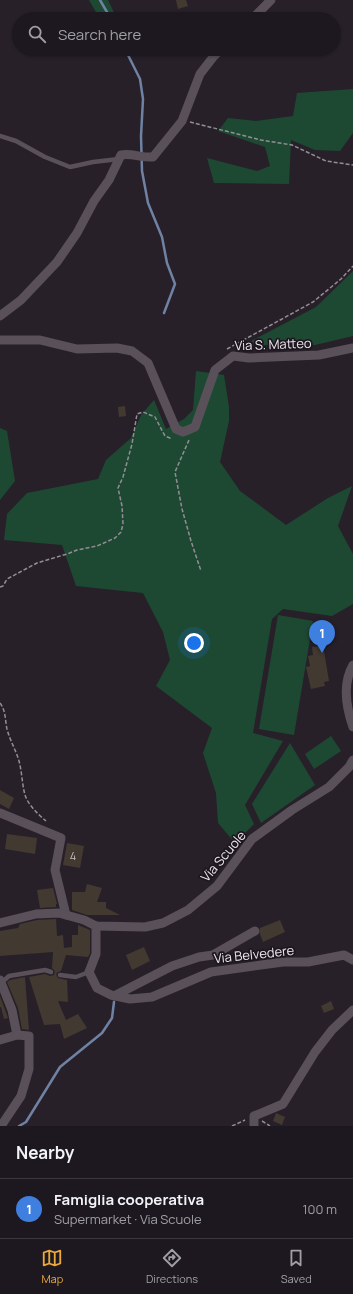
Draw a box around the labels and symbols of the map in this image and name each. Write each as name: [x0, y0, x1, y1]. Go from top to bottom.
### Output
street label: Via S. Matteo: [234, 334, 312, 354]
pin: 1: [309, 620, 335, 653]
your location: [184, 633, 204, 653]
street label: Via Scuole: [196, 826, 250, 885]
house number: 4: [70, 848, 76, 863]
street label: Via Belvedere: [213, 941, 295, 967]

